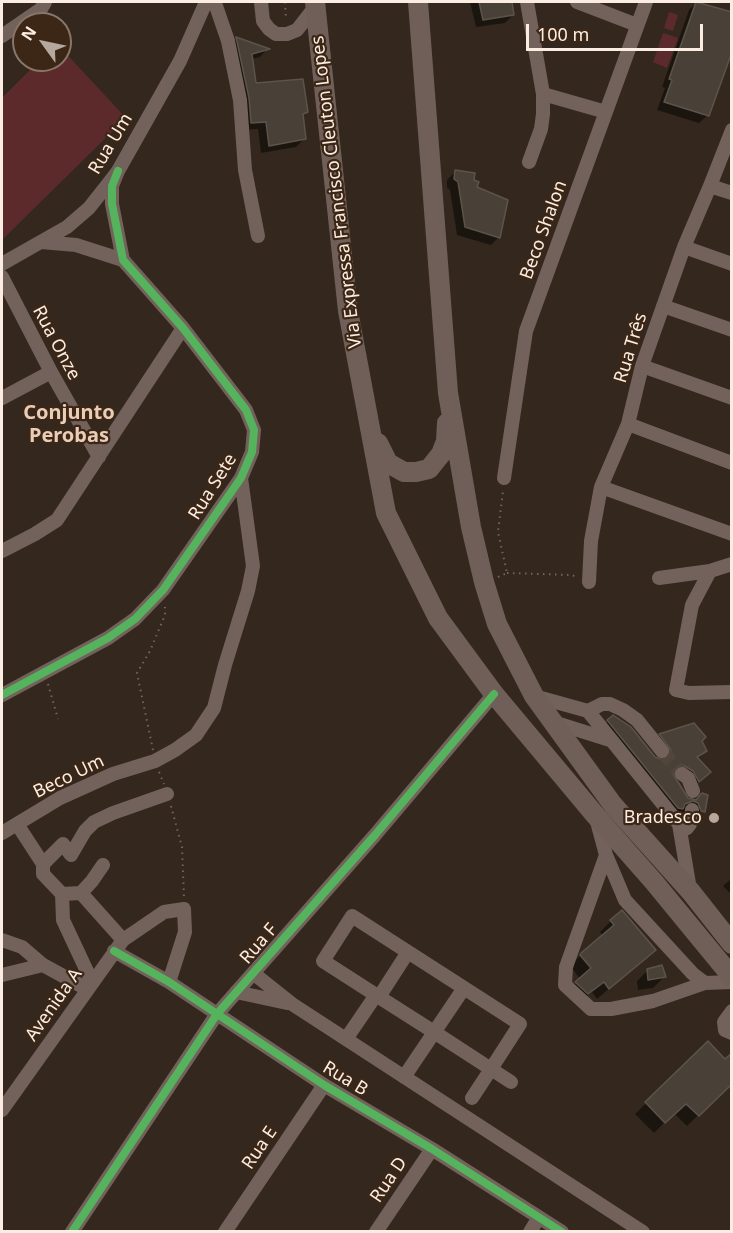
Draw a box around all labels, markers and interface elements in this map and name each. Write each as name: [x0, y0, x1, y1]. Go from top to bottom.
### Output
north arrow: [12, 12, 72, 72]
scale bar: [529, 12, 706, 50]
text: N: [16, 22, 41, 45]
text: 100 m: [537, 22, 589, 46]
street label: Via Expressa Francisco Cleuton Lopes: [307, 35, 367, 349]
street label: Rua Um: [84, 110, 138, 178]
street label: Beco Shalon: [516, 178, 572, 282]
street label: Rua Onze: [27, 302, 85, 384]
street label: Rua Três: [610, 310, 652, 386]
district label: Conjunto Perobas: [23, 401, 115, 448]
street label: Rua Sete: [184, 450, 242, 524]
street label: Beco Um: [30, 751, 108, 803]
place label: Bradesco: [624, 807, 702, 829]
marker: Bradesco: [707, 811, 721, 825]
street label: Rua F: [236, 919, 282, 969]
street label: Avenida A: [21, 964, 87, 1046]
street label: Rua B: [319, 1057, 371, 1101]
street label: Rua E: [238, 1122, 282, 1174]
street label: Rua D: [366, 1153, 412, 1207]

